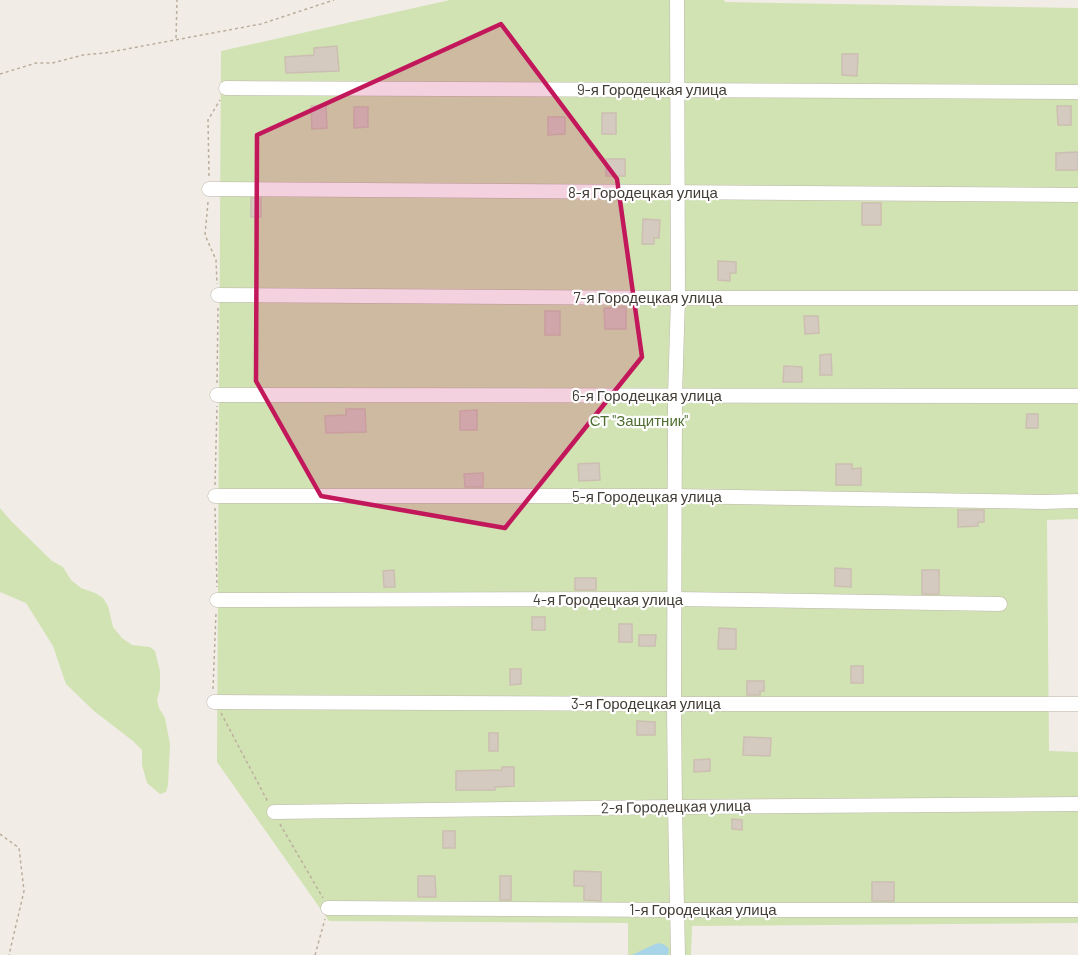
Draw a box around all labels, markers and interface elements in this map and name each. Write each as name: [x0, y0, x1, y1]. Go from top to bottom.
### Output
street label: 9-я Городецкая улица: [577, 80, 728, 98]
street label: 8-я Городецкая улица: [568, 183, 719, 201]
street label: 7-я Городецкая улица: [573, 288, 723, 306]
street label: 6-я Городецкая улица: [572, 386, 723, 404]
park label: СТ "Защитник": [590, 411, 688, 429]
street label: 5-я Городецкая улица: [572, 487, 723, 505]
street label: 4-я Городецкая улица: [533, 590, 684, 608]
street label: 3-я Городецкая улица: [571, 694, 722, 712]
street label: 2-я Городецкая улица: [601, 796, 752, 816]
street label: 1-я Городецкая улица: [629, 900, 777, 918]

